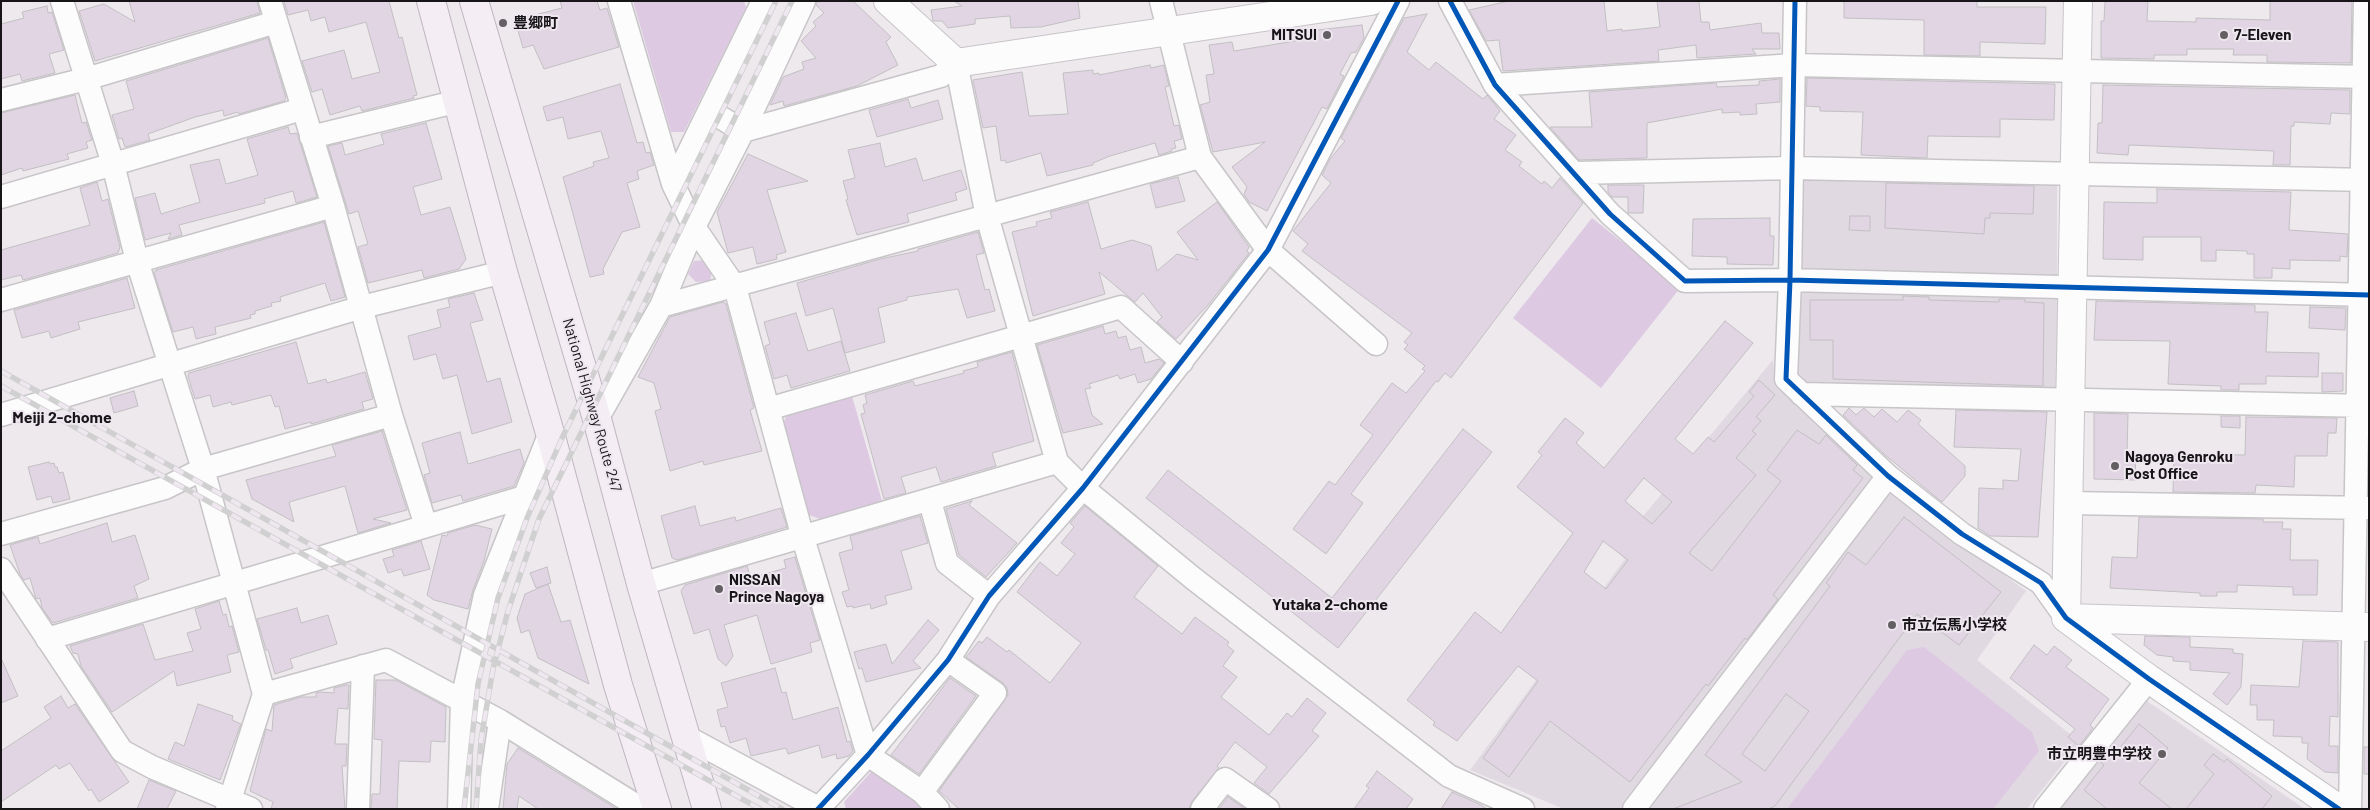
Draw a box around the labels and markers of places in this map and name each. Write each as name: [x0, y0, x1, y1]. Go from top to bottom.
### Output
place label: 豊郷町: [513, 14, 558, 32]
marker: 豊郷町: [497, 17, 509, 29]
place label: MITSUI: [1271, 26, 1317, 44]
place label: 7-Eleven: [2234, 26, 2291, 44]
marker: MITSUI: [1321, 29, 1333, 41]
marker: 7-Eleven: [2218, 29, 2230, 41]
place label: Nagoya Genroku Post Office: [2125, 448, 2233, 483]
marker: Nagoya Genroku Post Office: [2109, 460, 2121, 472]
place label: NISSAN Prince Nagoya: [729, 571, 824, 606]
marker: NISSAN Prince Nagoya: [713, 583, 725, 595]
place label: 市立伝馬小学校: [1902, 616, 2007, 634]
marker: 市立伝馬小学校: [1886, 619, 1898, 631]
place label: 市立明豊中学校: [2047, 745, 2152, 763]
marker: 市立明豊中学校: [2156, 748, 2168, 760]

